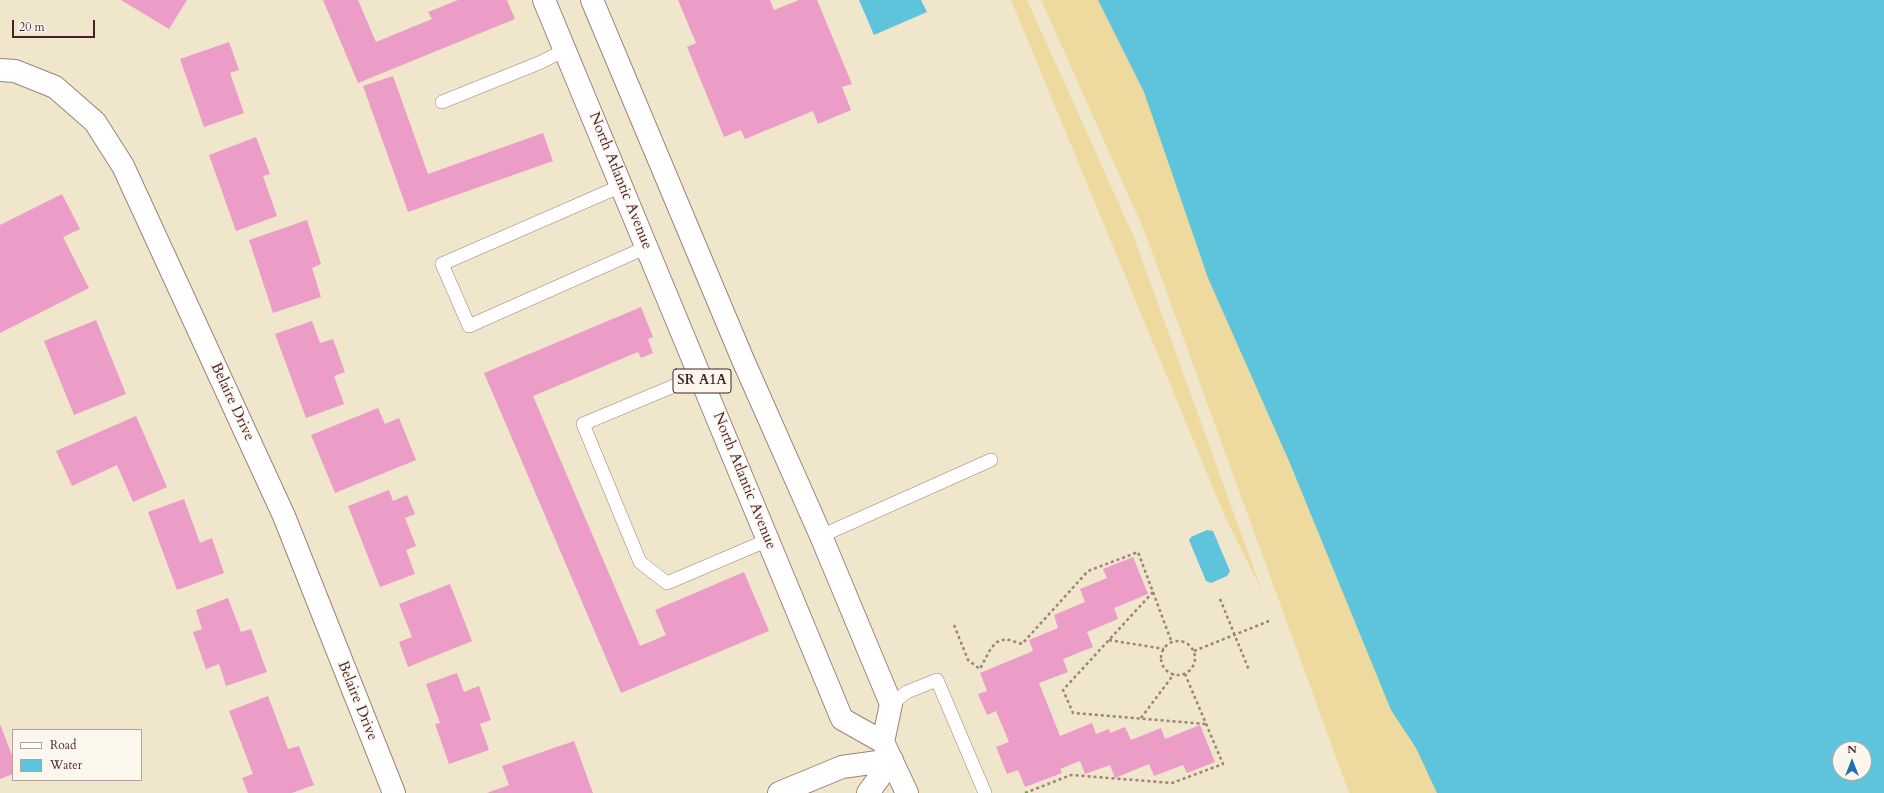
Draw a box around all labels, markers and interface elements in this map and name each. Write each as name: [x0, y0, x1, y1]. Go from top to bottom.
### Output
scale bar: [14, 12, 97, 38]
text: 20 m: [19, 19, 45, 35]
street label: North Atlantic Avenue: [584, 110, 656, 252]
street label: Belaire Drive: [206, 360, 258, 444]
road number: SR A1A: [673, 369, 731, 393]
street label: North Atlantic Avenue: [708, 410, 780, 552]
street label: Belaire Drive: [333, 659, 381, 743]
legend: [12, 729, 142, 781]
text: Road: [50, 737, 76, 753]
north arrow: [1832, 741, 1872, 781]
text: N: [1847, 742, 1857, 757]
text: Water: [50, 757, 82, 773]

